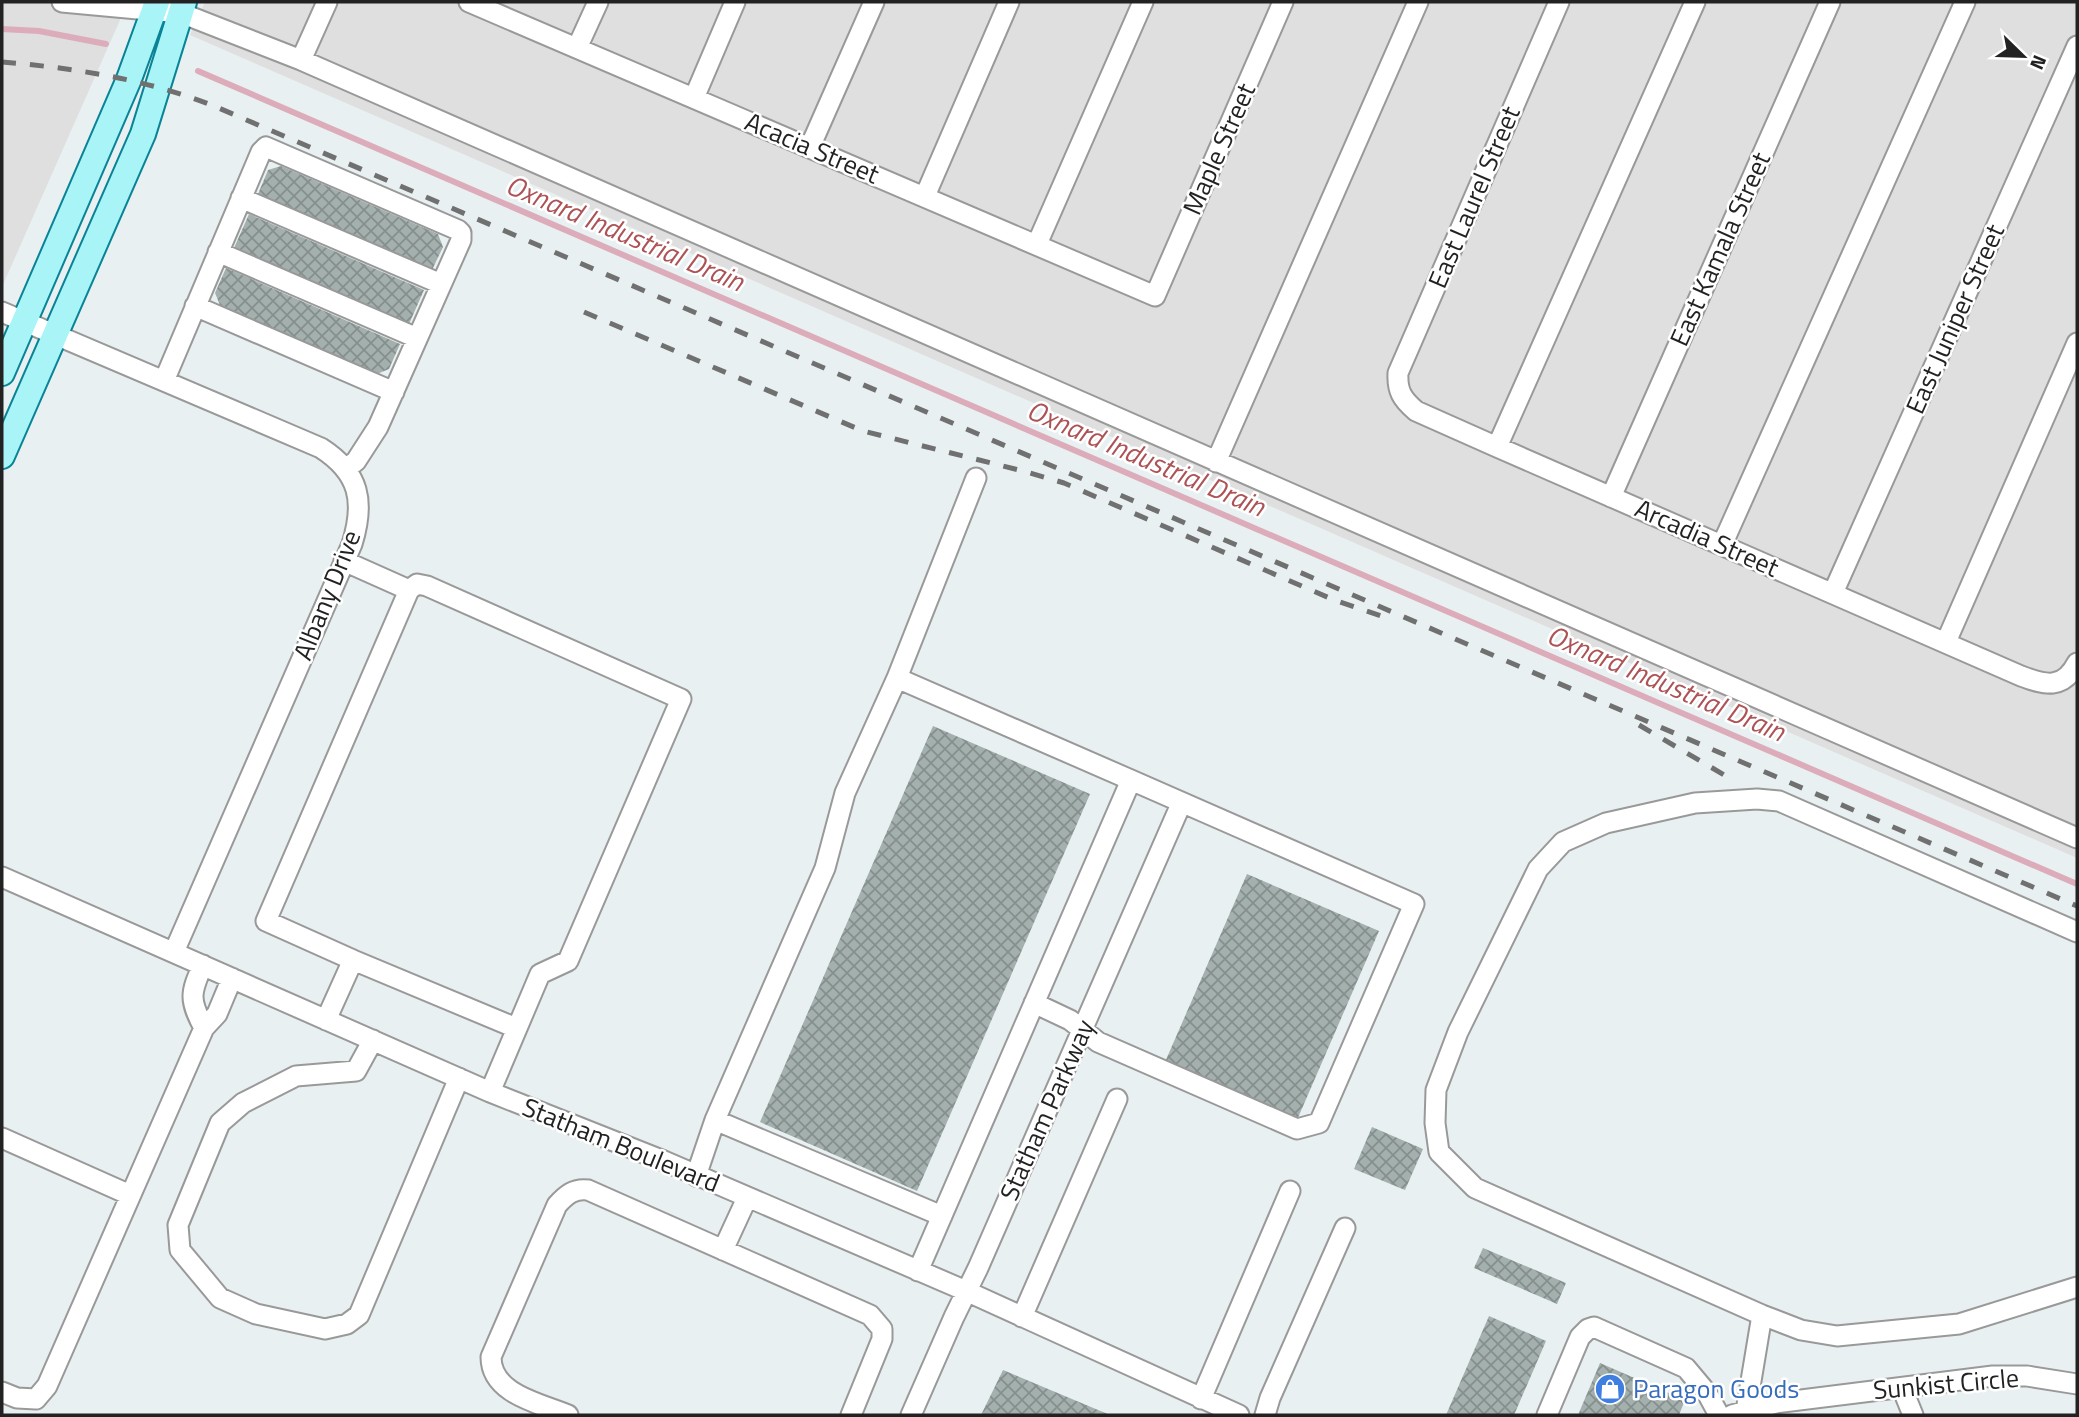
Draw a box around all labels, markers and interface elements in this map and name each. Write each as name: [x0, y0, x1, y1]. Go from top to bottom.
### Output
north arrow: [1988, 21, 2058, 91]
text: N: [2023, 51, 2055, 75]
street label: Maple Street: [1172, 77, 1265, 221]
street label: East Laurel Street: [1418, 100, 1529, 294]
street label: Acacia Street: [739, 102, 885, 193]
street label: East Kamala Street: [1659, 146, 1780, 352]
water label: Oxnard Industrial Drain: [499, 163, 752, 303]
street label: East Juniper Street: [1895, 218, 2014, 420]
water label: Oxnard Industrial Drain: [1020, 388, 1273, 528]
street label: Arcadia Street: [1629, 488, 1785, 587]
street label: Albany Drive: [283, 524, 370, 666]
water label: Oxnard Industrial Drain: [1540, 613, 1793, 753]
street label: Statham Parkway: [989, 1013, 1104, 1207]
street label: Statham Boulevard: [517, 1087, 726, 1202]
street label: Sunkist Circle: [1872, 1358, 2020, 1409]
place label: Paragon Goods: [1633, 1369, 1799, 1408]
shop icon: Paragon Goods: [1593, 1372, 1627, 1406]

